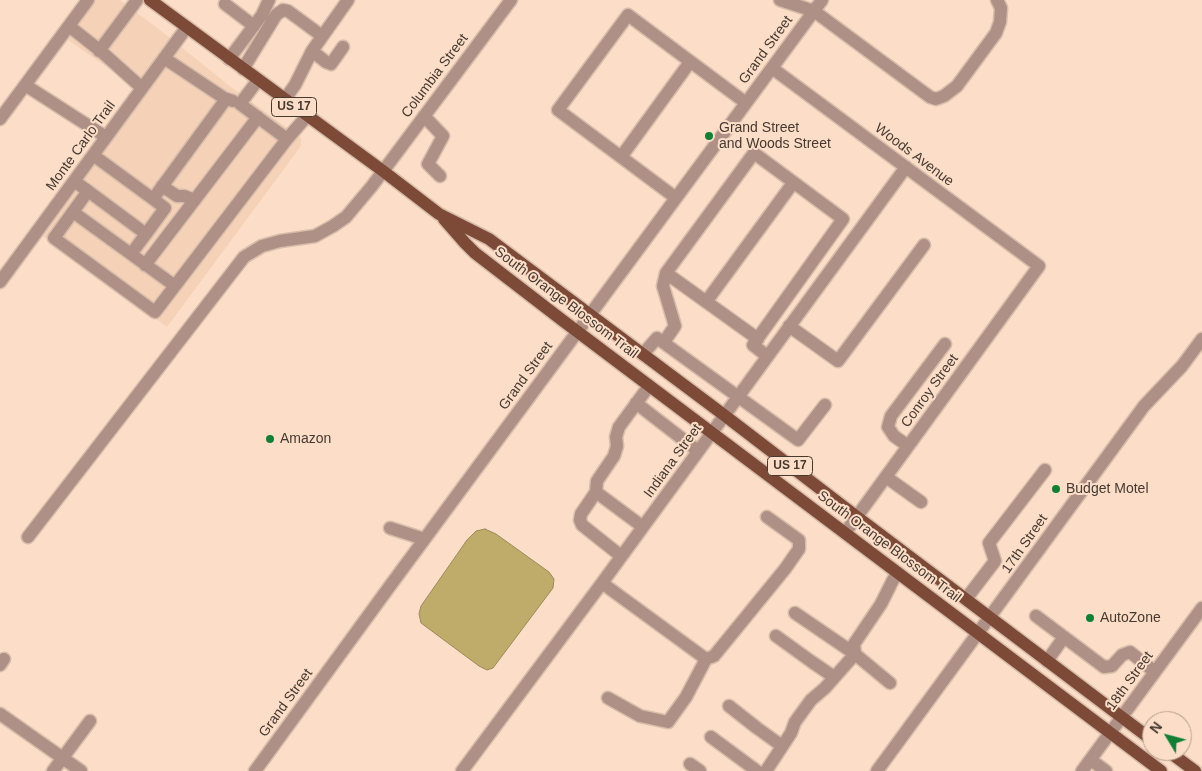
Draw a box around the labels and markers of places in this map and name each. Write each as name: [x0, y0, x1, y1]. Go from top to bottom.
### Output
place label: Grand Street and Woods Street: [719, 120, 831, 152]
marker: Grand Street and Woods Street: [703, 130, 715, 142]
place label: Amazon: [280, 431, 331, 447]
marker: Amazon: [264, 433, 276, 445]
place label: Budget Motel: [1066, 481, 1148, 497]
marker: Budget Motel: [1050, 483, 1062, 495]
place label: AutoZone: [1100, 610, 1161, 626]
marker: AutoZone: [1084, 612, 1096, 624]

